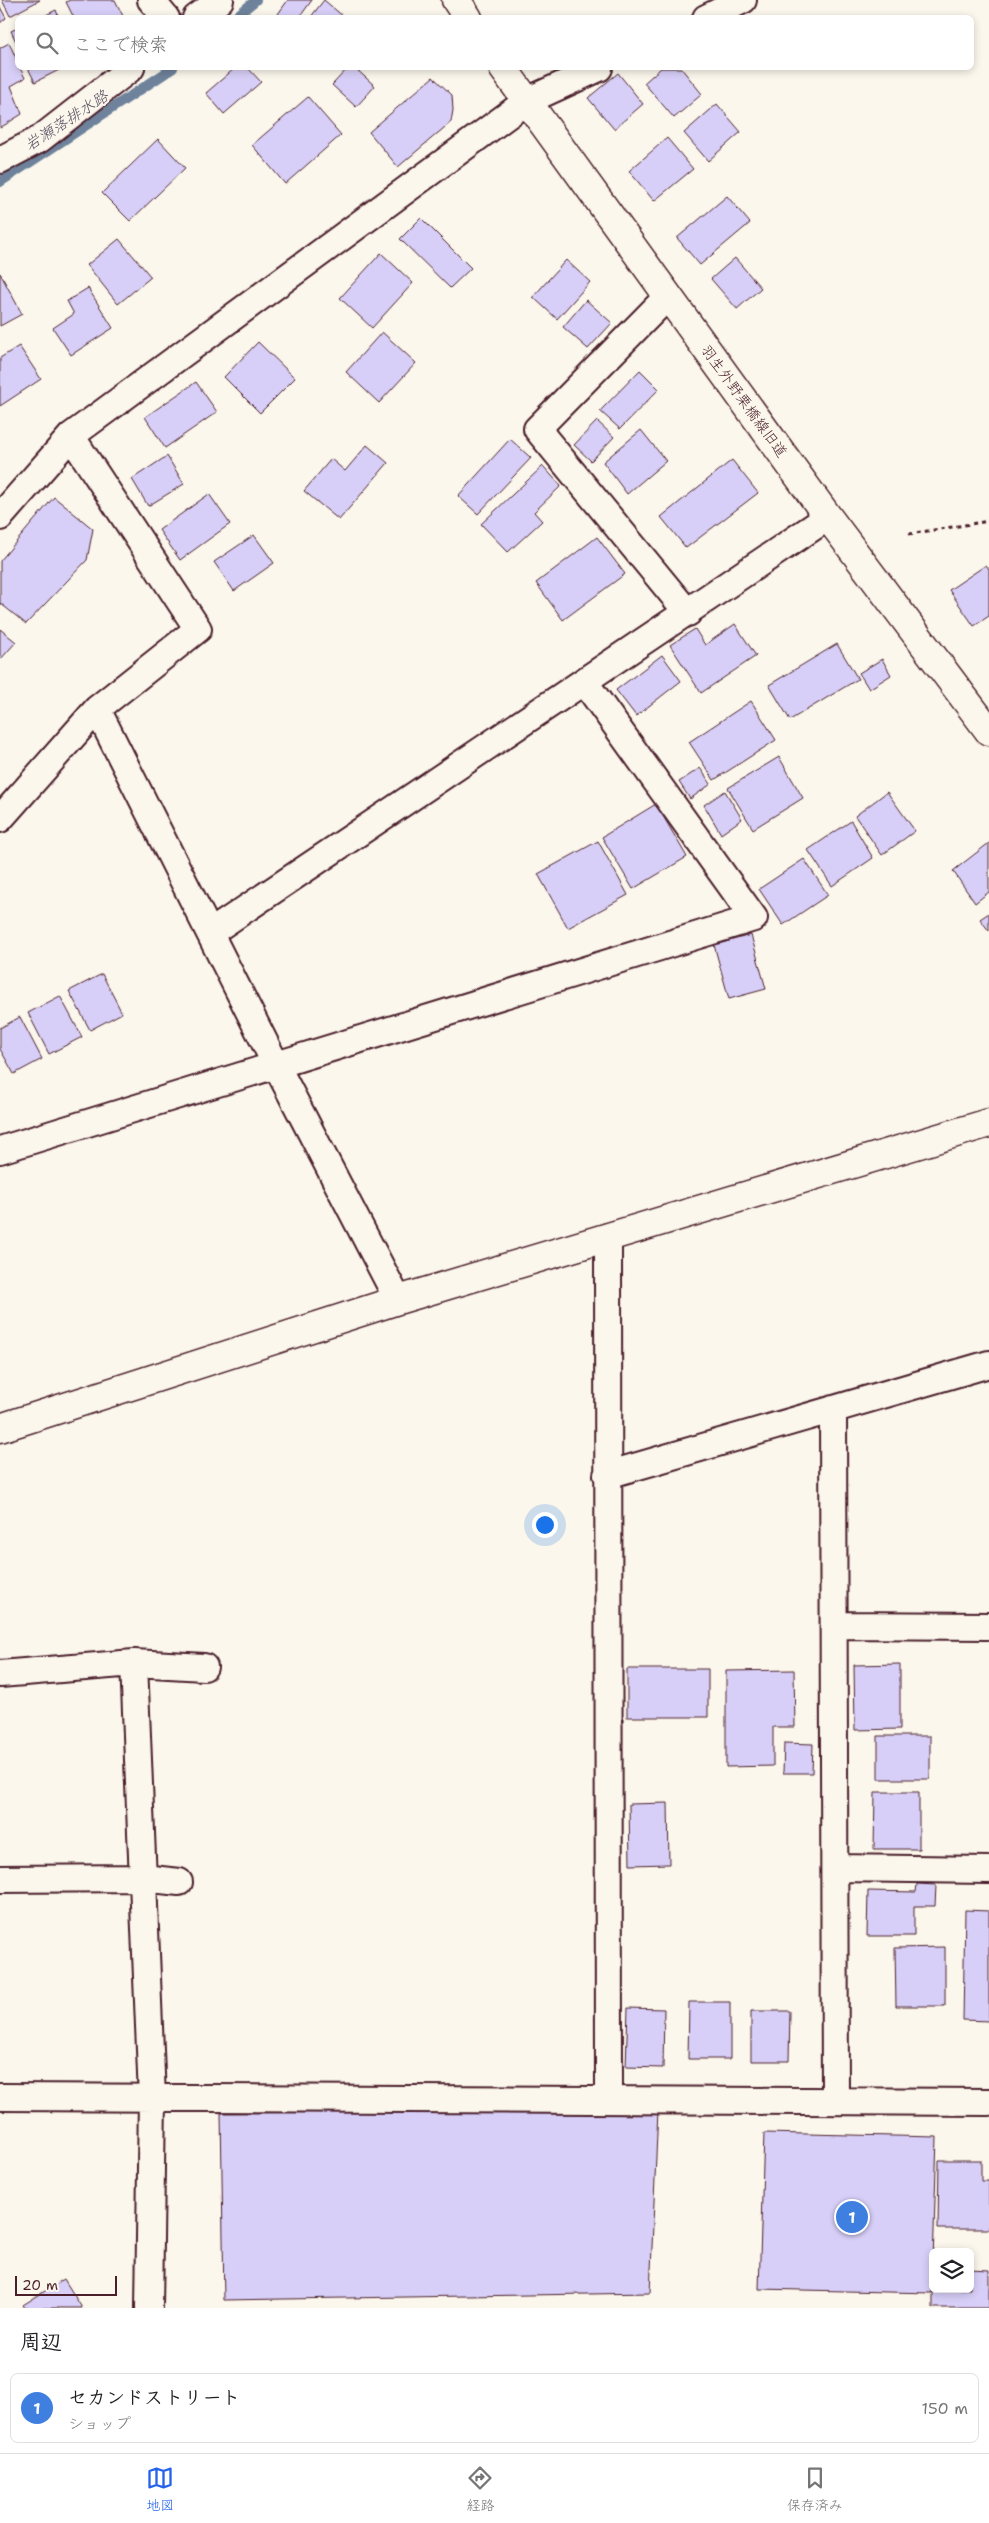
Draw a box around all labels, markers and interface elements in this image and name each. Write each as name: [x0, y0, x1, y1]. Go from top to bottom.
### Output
search box: [15, 15, 974, 70]
icon: search: [33, 29, 61, 57]
text: ここで検索: [73, 32, 168, 57]
water label: 岩瀬落排水路: [20, 85, 113, 155]
street label: 羽生外野栗橋線旧道: [696, 341, 792, 461]
your location: [532, 1512, 558, 1538]
pin: 1: [836, 2198, 868, 2236]
map controls: [929, 2248, 974, 2293]
button: layers: [929, 2248, 974, 2293]
scale bar: [15, 2273, 118, 2296]
text: 20 m: [22, 2276, 58, 2294]
text: 周辺: [20, 2328, 62, 2356]
text: セカンドストリート: [68, 2385, 241, 2410]
text: 1: [33, 2398, 41, 2419]
text: 150 m: [921, 2398, 968, 2419]
text: ショップ: [68, 2413, 131, 2434]
tab: 地図: [146, 2464, 174, 2514]
tab: 経路: [466, 2464, 494, 2514]
tab: 保存済み: [787, 2464, 843, 2514]

